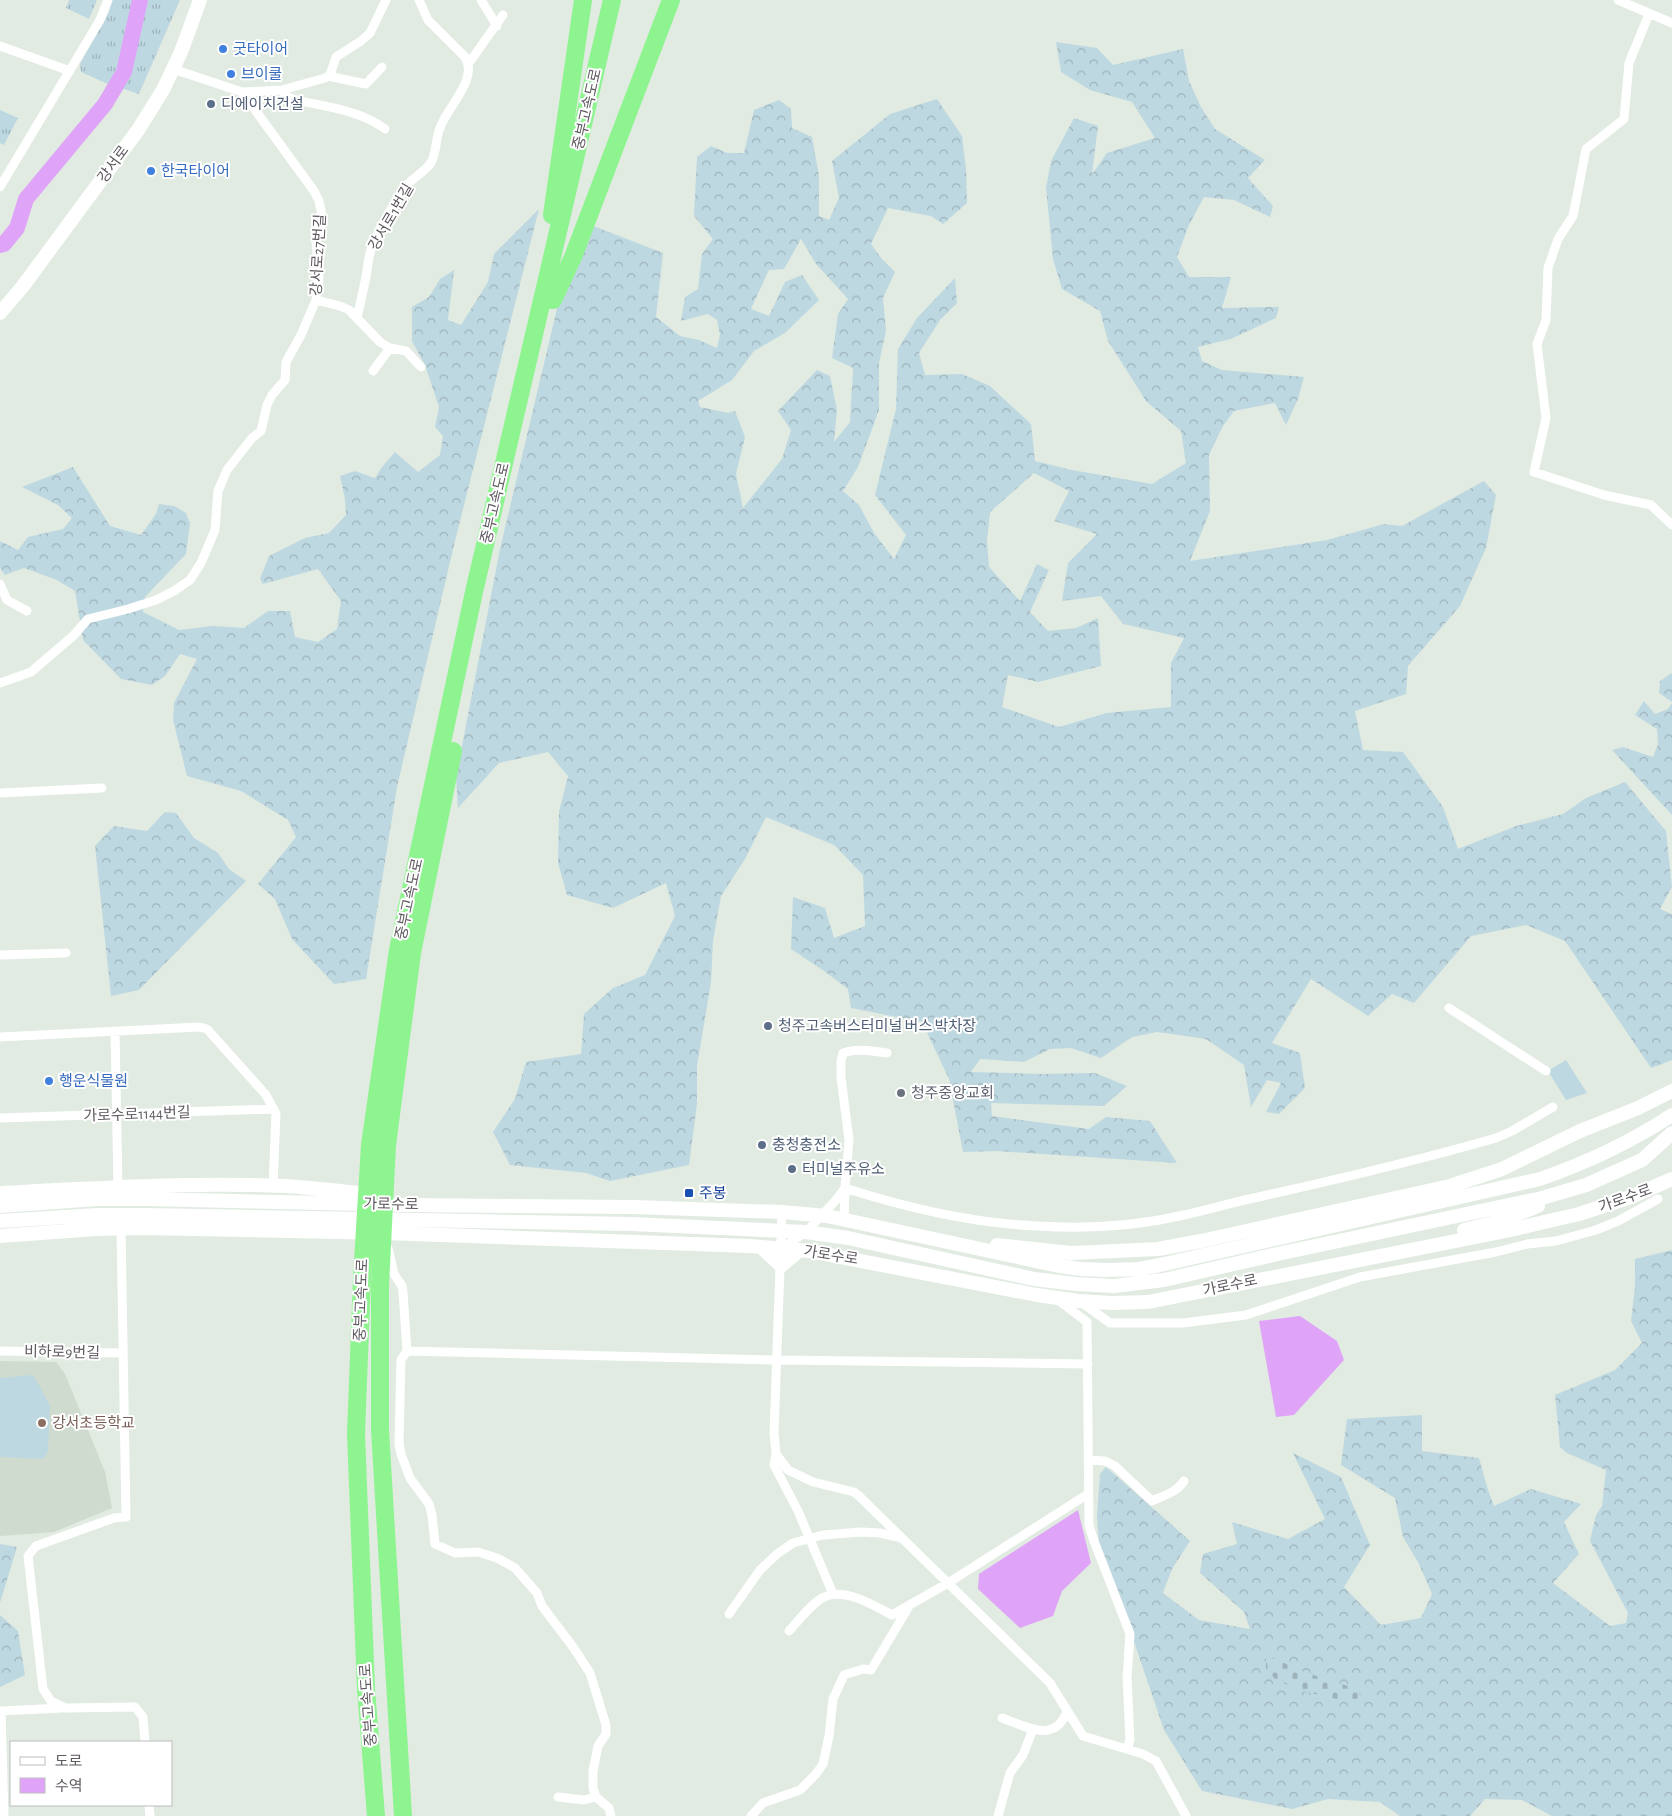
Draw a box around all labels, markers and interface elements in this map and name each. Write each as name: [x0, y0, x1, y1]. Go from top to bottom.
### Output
place label: 굿타이어: [233, 41, 288, 57]
marker: 굿타이어: [217, 43, 229, 55]
place label: 브이쿨: [241, 66, 282, 82]
street label: 중부고속도로: [571, 67, 604, 151]
marker: 브이쿨: [225, 68, 237, 80]
place label: 디에이치건설: [221, 96, 304, 112]
marker: 디에이치건설: [205, 98, 217, 110]
street label: 강서로: [94, 143, 132, 185]
place label: 한국타이어: [161, 163, 230, 179]
marker: 한국타이어: [145, 165, 157, 177]
street label: 강서로1번길: [366, 181, 416, 253]
street label: 강서로27번길: [308, 214, 328, 296]
street label: 중부고속도로: [479, 461, 512, 545]
street label: 중부고속도로: [394, 857, 425, 941]
place label: 청주고속버스터미널 버스 박차장: [778, 1018, 976, 1034]
marker: 청주고속버스터미널 버스 박차장: [762, 1020, 774, 1032]
place label: 행운식물원: [59, 1073, 128, 1089]
marker: 행운식물원: [43, 1075, 55, 1087]
place label: 청주중앙교회: [911, 1085, 994, 1101]
marker: 청주중앙교회: [895, 1087, 907, 1099]
street label: 가로수로1144번길: [83, 1104, 191, 1124]
place label: 충청충전소: [772, 1137, 841, 1153]
marker: 충청충전소: [756, 1139, 768, 1151]
place label: 터미널주유소: [802, 1161, 885, 1177]
marker: 터미널주유소: [786, 1163, 798, 1175]
street label: 가로수로: [1596, 1181, 1654, 1215]
place label: 주봉: [699, 1186, 727, 1201]
marker: 주봉: [683, 1187, 695, 1199]
street label: 가로수로: [363, 1196, 419, 1212]
street label: 가로수로: [802, 1243, 860, 1267]
street label: 중부고속도로: [353, 1258, 370, 1342]
street label: 가로수로: [1201, 1271, 1259, 1299]
street label: 비하로9번길: [24, 1343, 100, 1361]
place label: 강서초등학교: [52, 1414, 135, 1431]
marker: 강서초등학교: [36, 1417, 48, 1429]
street label: 중부고속도로: [358, 1663, 379, 1747]
legend: [10, 1741, 172, 1806]
text: 도로: [55, 1754, 83, 1769]
text: 수역: [55, 1778, 83, 1794]

